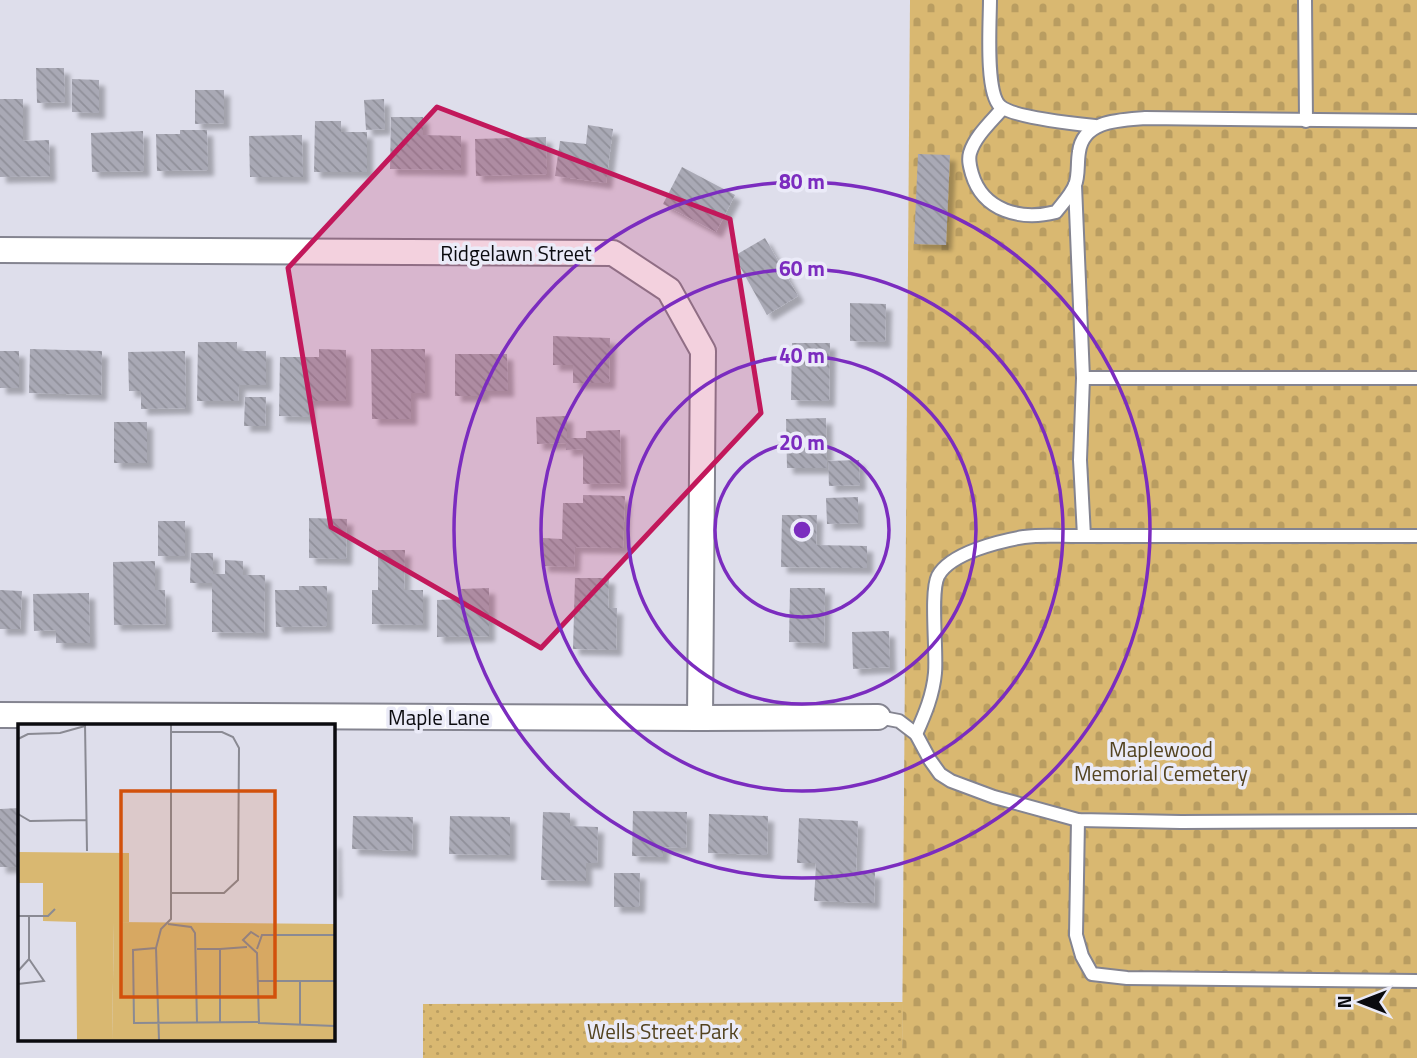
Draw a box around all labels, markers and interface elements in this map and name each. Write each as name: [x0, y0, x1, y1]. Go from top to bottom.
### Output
text: 80 m: [779, 165, 825, 197]
street label: Ridgelawn Street: [440, 237, 592, 269]
text: 60 m: [779, 252, 825, 284]
text: 40 m: [779, 339, 825, 371]
text: 20 m: [779, 426, 825, 458]
centre of rings: [790, 518, 814, 542]
street label: Maple Lane: [388, 701, 490, 733]
inset map: [18, 724, 334, 1040]
park label: Maplewood Memorial Cemetery: [1074, 733, 1248, 789]
north arrow: [1326, 967, 1396, 1037]
text: N: [1329, 995, 1358, 1009]
park label: Wells Street Park: [587, 1015, 739, 1047]

